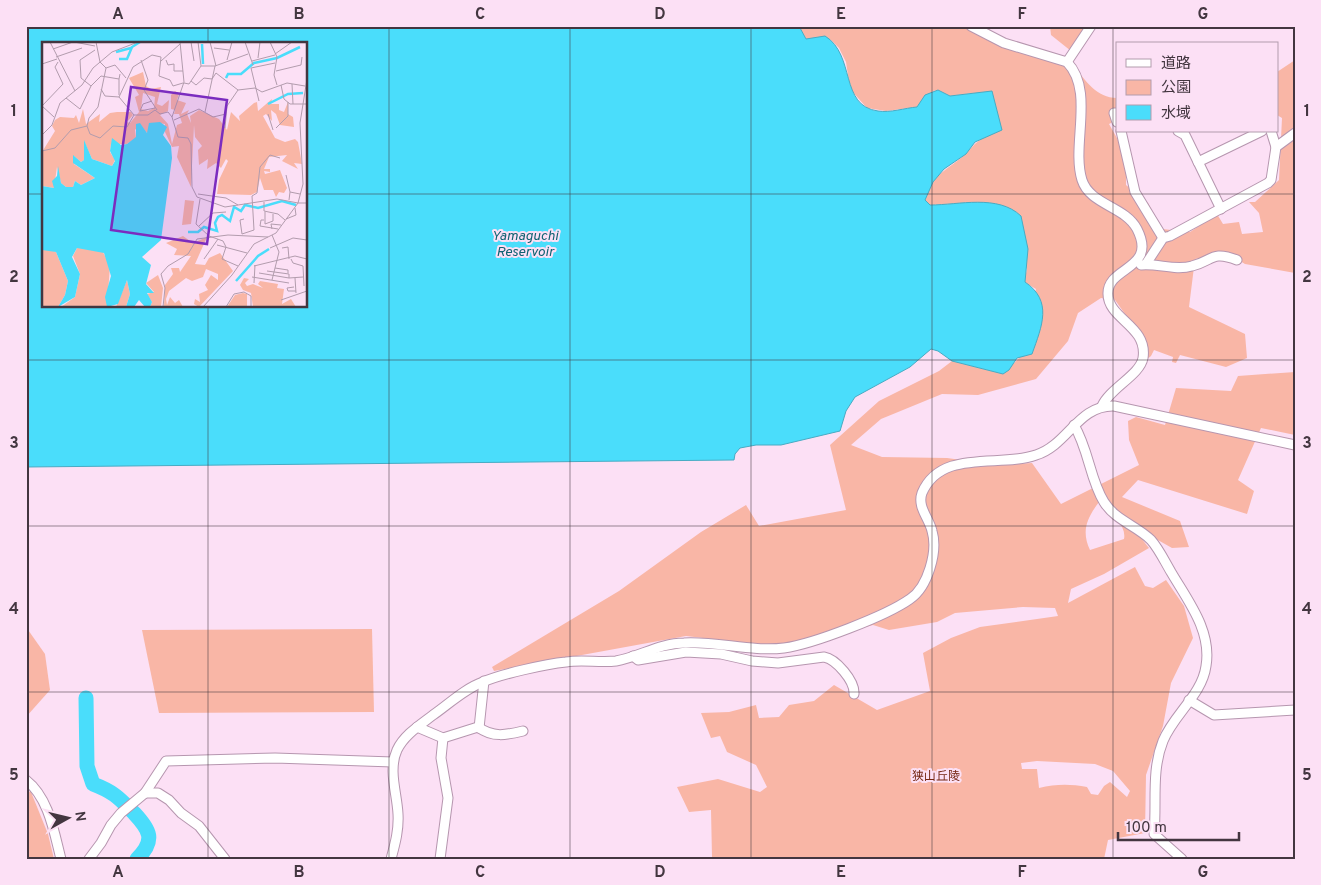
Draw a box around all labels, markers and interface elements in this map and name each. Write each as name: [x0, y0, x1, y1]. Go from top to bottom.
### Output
text: A: [112, 5, 124, 25]
text: B: [293, 5, 305, 25]
text: C: [475, 5, 485, 25]
text: D: [654, 5, 666, 25]
text: E: [836, 5, 846, 25]
text: F: [1017, 5, 1027, 25]
text: G: [1198, 5, 1208, 25]
inset map: [42, 42, 308, 308]
legend: [1116, 42, 1278, 132]
text: 道路: [1161, 55, 1191, 74]
text: 公園: [1161, 79, 1191, 98]
text: 1: [11, 102, 17, 122]
text: 1: [1304, 102, 1310, 122]
text: 水域: [1161, 105, 1191, 124]
water label: Yamaguchi Reservoir: [492, 228, 560, 261]
text: 2: [9, 268, 19, 288]
text: 2: [1302, 268, 1312, 288]
text: 3: [9, 434, 19, 454]
text: 3: [1302, 434, 1312, 454]
text: 4: [9, 600, 19, 620]
text: 4: [1302, 600, 1312, 620]
text: 5: [9, 766, 19, 786]
text: 5: [1302, 766, 1312, 786]
park label: 狭山丘陵: [912, 769, 960, 785]
north arrow: [42, 792, 92, 842]
text: N: [70, 810, 89, 823]
scale bar: [1118, 810, 1240, 842]
text: 100 m: [1126, 819, 1167, 838]
text: A: [112, 863, 124, 883]
text: B: [293, 863, 305, 883]
text: C: [475, 863, 485, 883]
text: D: [654, 863, 666, 883]
text: E: [836, 863, 846, 883]
text: F: [1017, 863, 1027, 883]
text: G: [1198, 863, 1208, 883]

